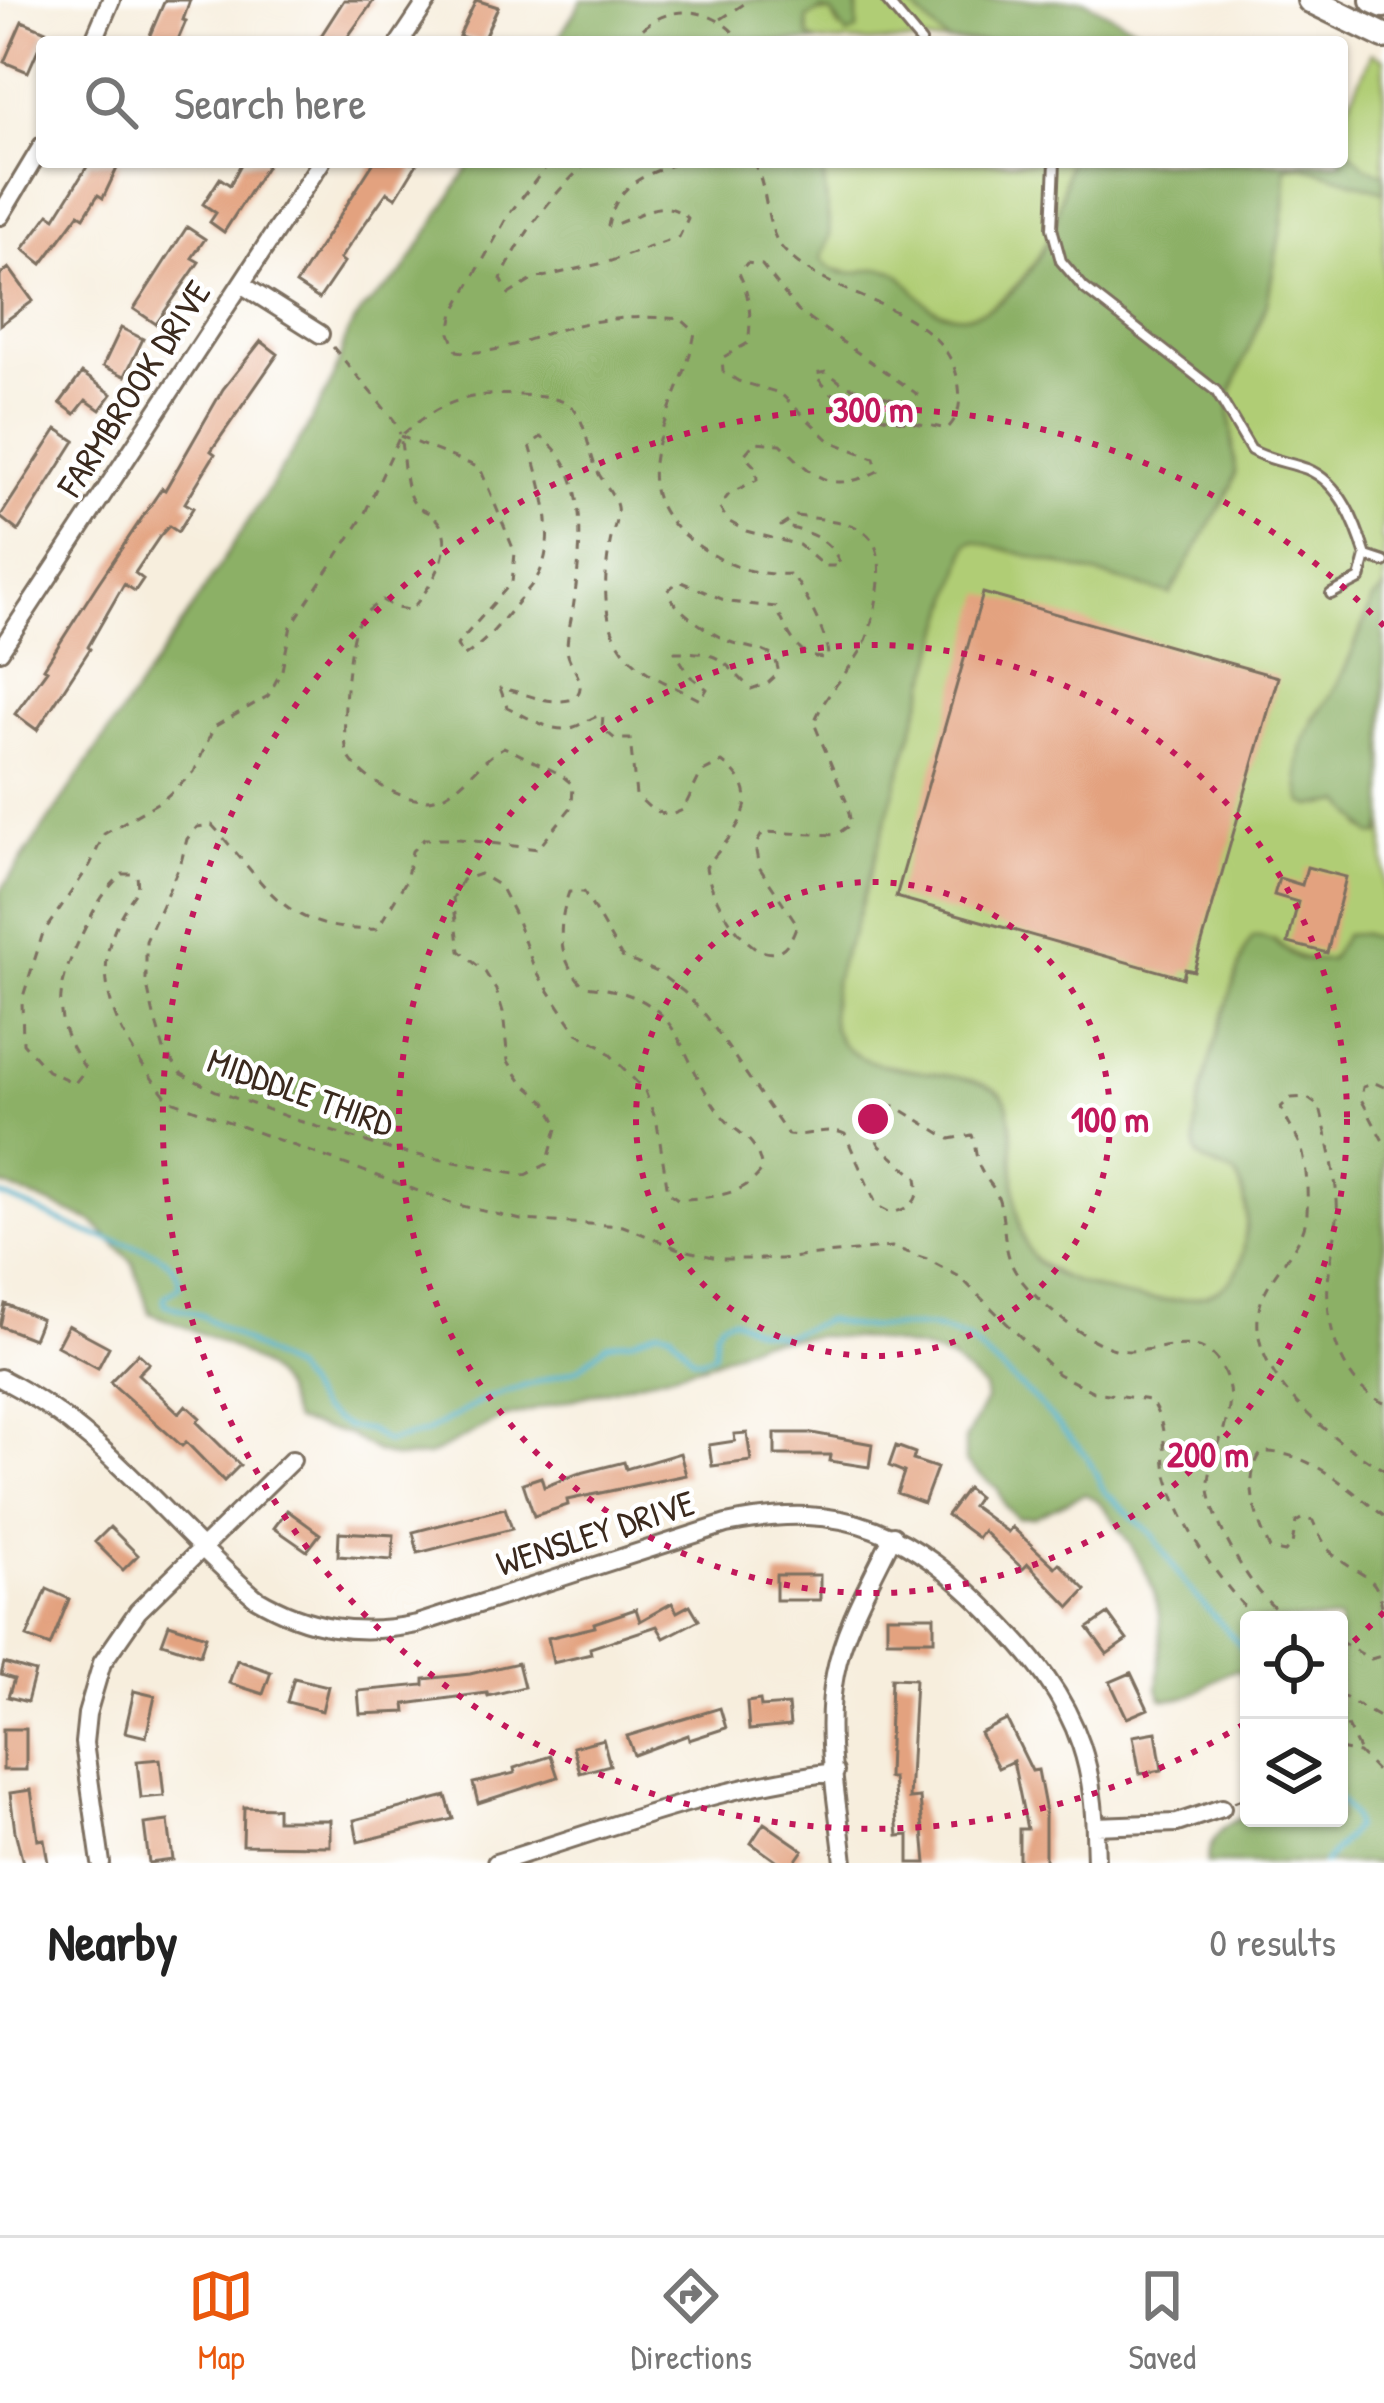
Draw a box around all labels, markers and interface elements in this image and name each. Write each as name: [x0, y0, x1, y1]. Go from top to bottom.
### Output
search box: [36, 36, 1348, 168]
icon: search: [78, 69, 144, 135]
text: Search here: [174, 72, 366, 133]
street label: FARMBROOK DRIVE: [44, 270, 221, 506]
text: 300 m: [832, 384, 914, 433]
street label: MIDDDLE THIRD: [201, 1035, 401, 1147]
text: 100 m: [1071, 1094, 1149, 1143]
centre of rings: [852, 1098, 894, 1140]
text: 200 m: [1167, 1429, 1249, 1478]
street label: WENSLEY DRIVE: [490, 1477, 700, 1587]
map controls: [1240, 1611, 1348, 1827]
button: locate: [1240, 1611, 1348, 1719]
button: layers: [1240, 1719, 1348, 1827]
text: Nearby: [48, 1907, 178, 1976]
text: 0 results: [1210, 1915, 1336, 1968]
tab: Map: [188, 2263, 254, 2379]
tab: Directions: [631, 2263, 752, 2379]
tab: Saved: [1128, 2263, 1196, 2379]

